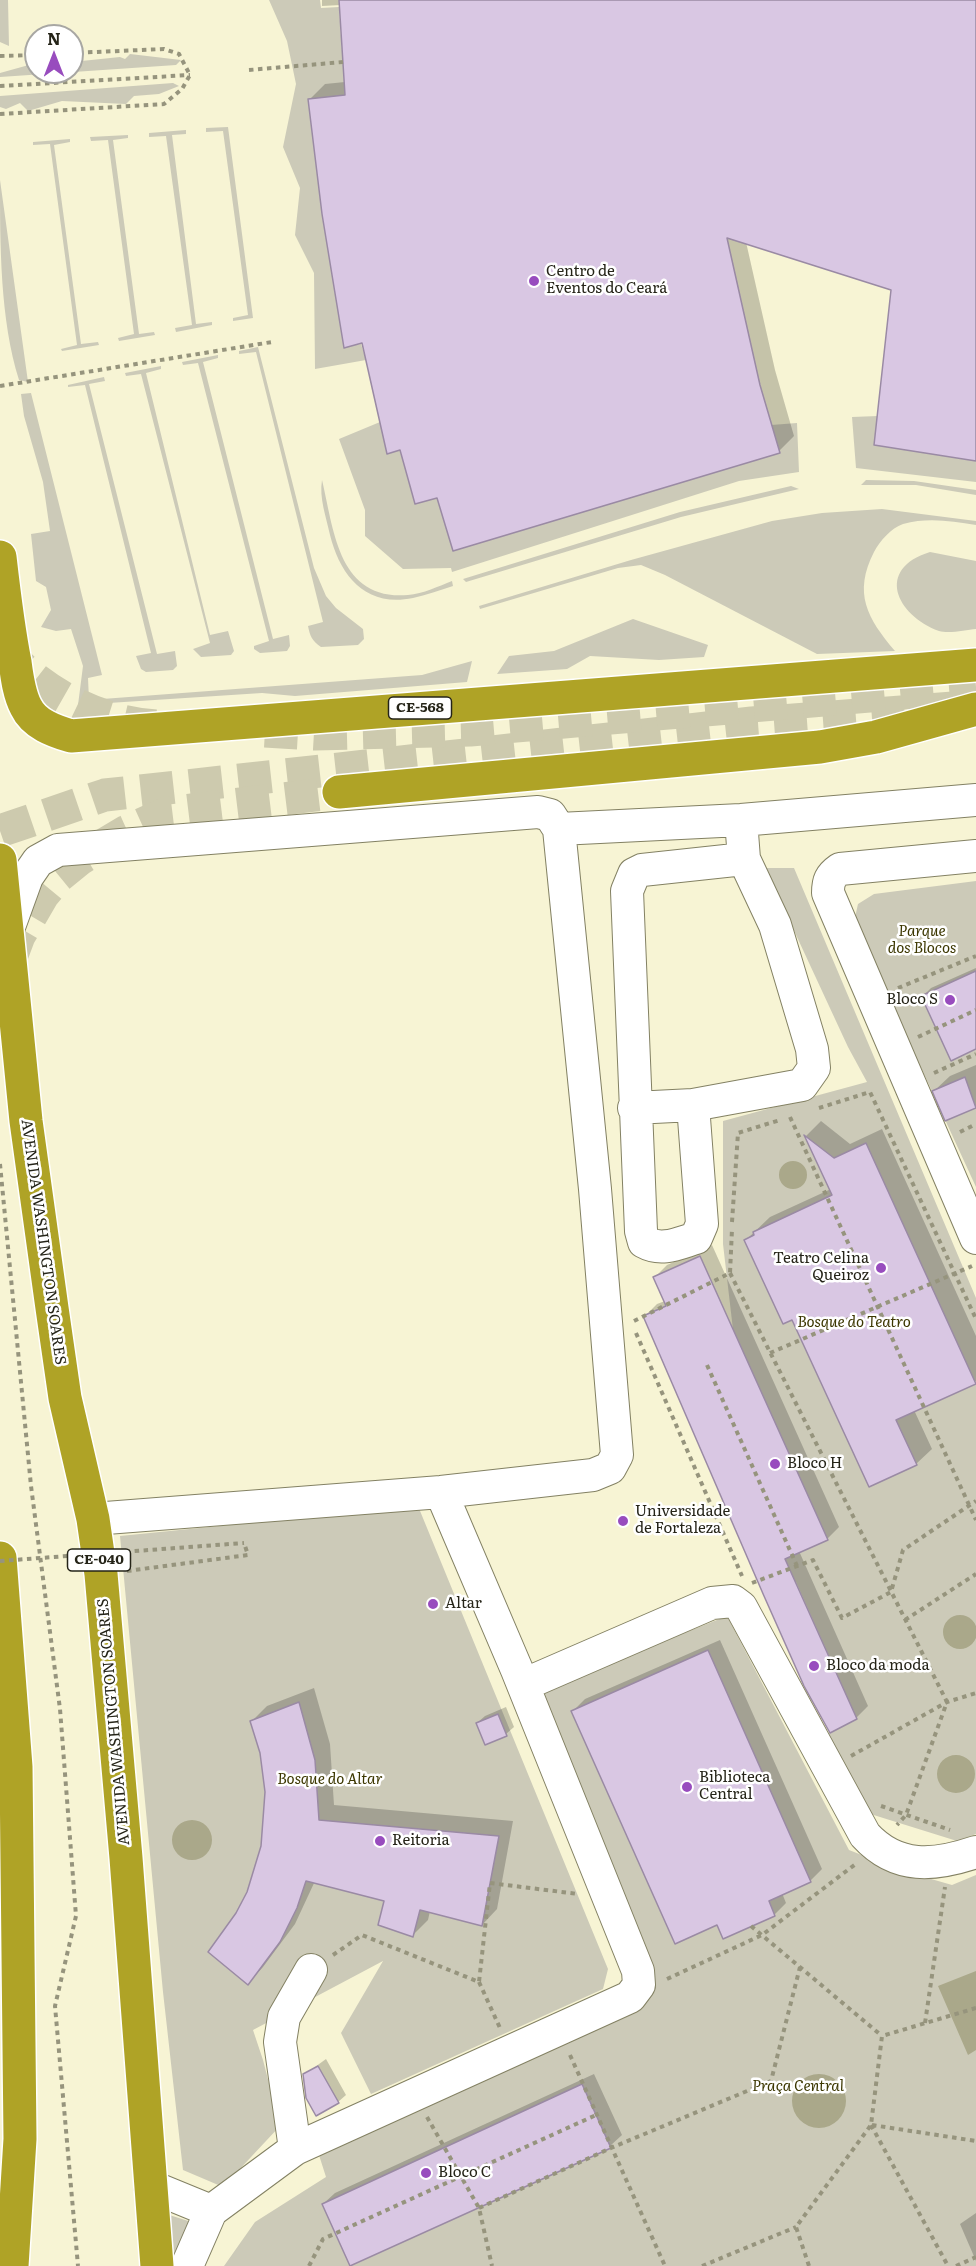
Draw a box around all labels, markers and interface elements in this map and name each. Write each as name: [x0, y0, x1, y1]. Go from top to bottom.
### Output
north arrow: [24, 24, 84, 84]
text: N: [47, 26, 61, 50]
place label: Centro de Eventos do Ceará: [546, 263, 667, 298]
marker: Centro de Eventos do Ceará: [527, 274, 541, 288]
road number: CE-568: [388, 697, 452, 719]
park label: Parque dos Blocos: [888, 923, 956, 958]
place label: Bloco S: [886, 991, 938, 1009]
marker: Bloco S: [943, 993, 957, 1007]
street label: AVENIDA WASHINGTON SOARES: [17, 1118, 69, 1366]
place label: Teatro Celina Queiroz: [773, 1250, 869, 1285]
marker: Teatro Celina Queiroz: [874, 1261, 888, 1275]
park label: Bosque do Teatro: [797, 1314, 911, 1332]
place label: Bloco H: [787, 1455, 842, 1473]
marker: Bloco H: [768, 1457, 782, 1471]
place label: Universidade de Fortaleza: [635, 1503, 730, 1538]
marker: Universidade de Fortaleza: [616, 1514, 630, 1528]
road number: CE-040: [68, 1549, 130, 1571]
place label: Altar: [445, 1595, 482, 1613]
marker: Altar: [426, 1597, 440, 1611]
street label: AVENIDA WASHINGTON SOARES: [94, 1598, 134, 1846]
place label: Bloco da moda: [826, 1657, 930, 1675]
marker: Bloco da moda: [807, 1659, 821, 1673]
place label: Biblioteca Central: [699, 1769, 770, 1804]
park label: Bosque do Altar: [277, 1771, 383, 1789]
marker: Biblioteca Central: [680, 1780, 694, 1794]
place label: Reitoria: [392, 1832, 450, 1850]
marker: Reitoria: [373, 1834, 387, 1848]
park label: Praça Central: [752, 2078, 844, 2096]
place label: Bloco C: [438, 2164, 491, 2182]
marker: Bloco C: [419, 2166, 433, 2180]

